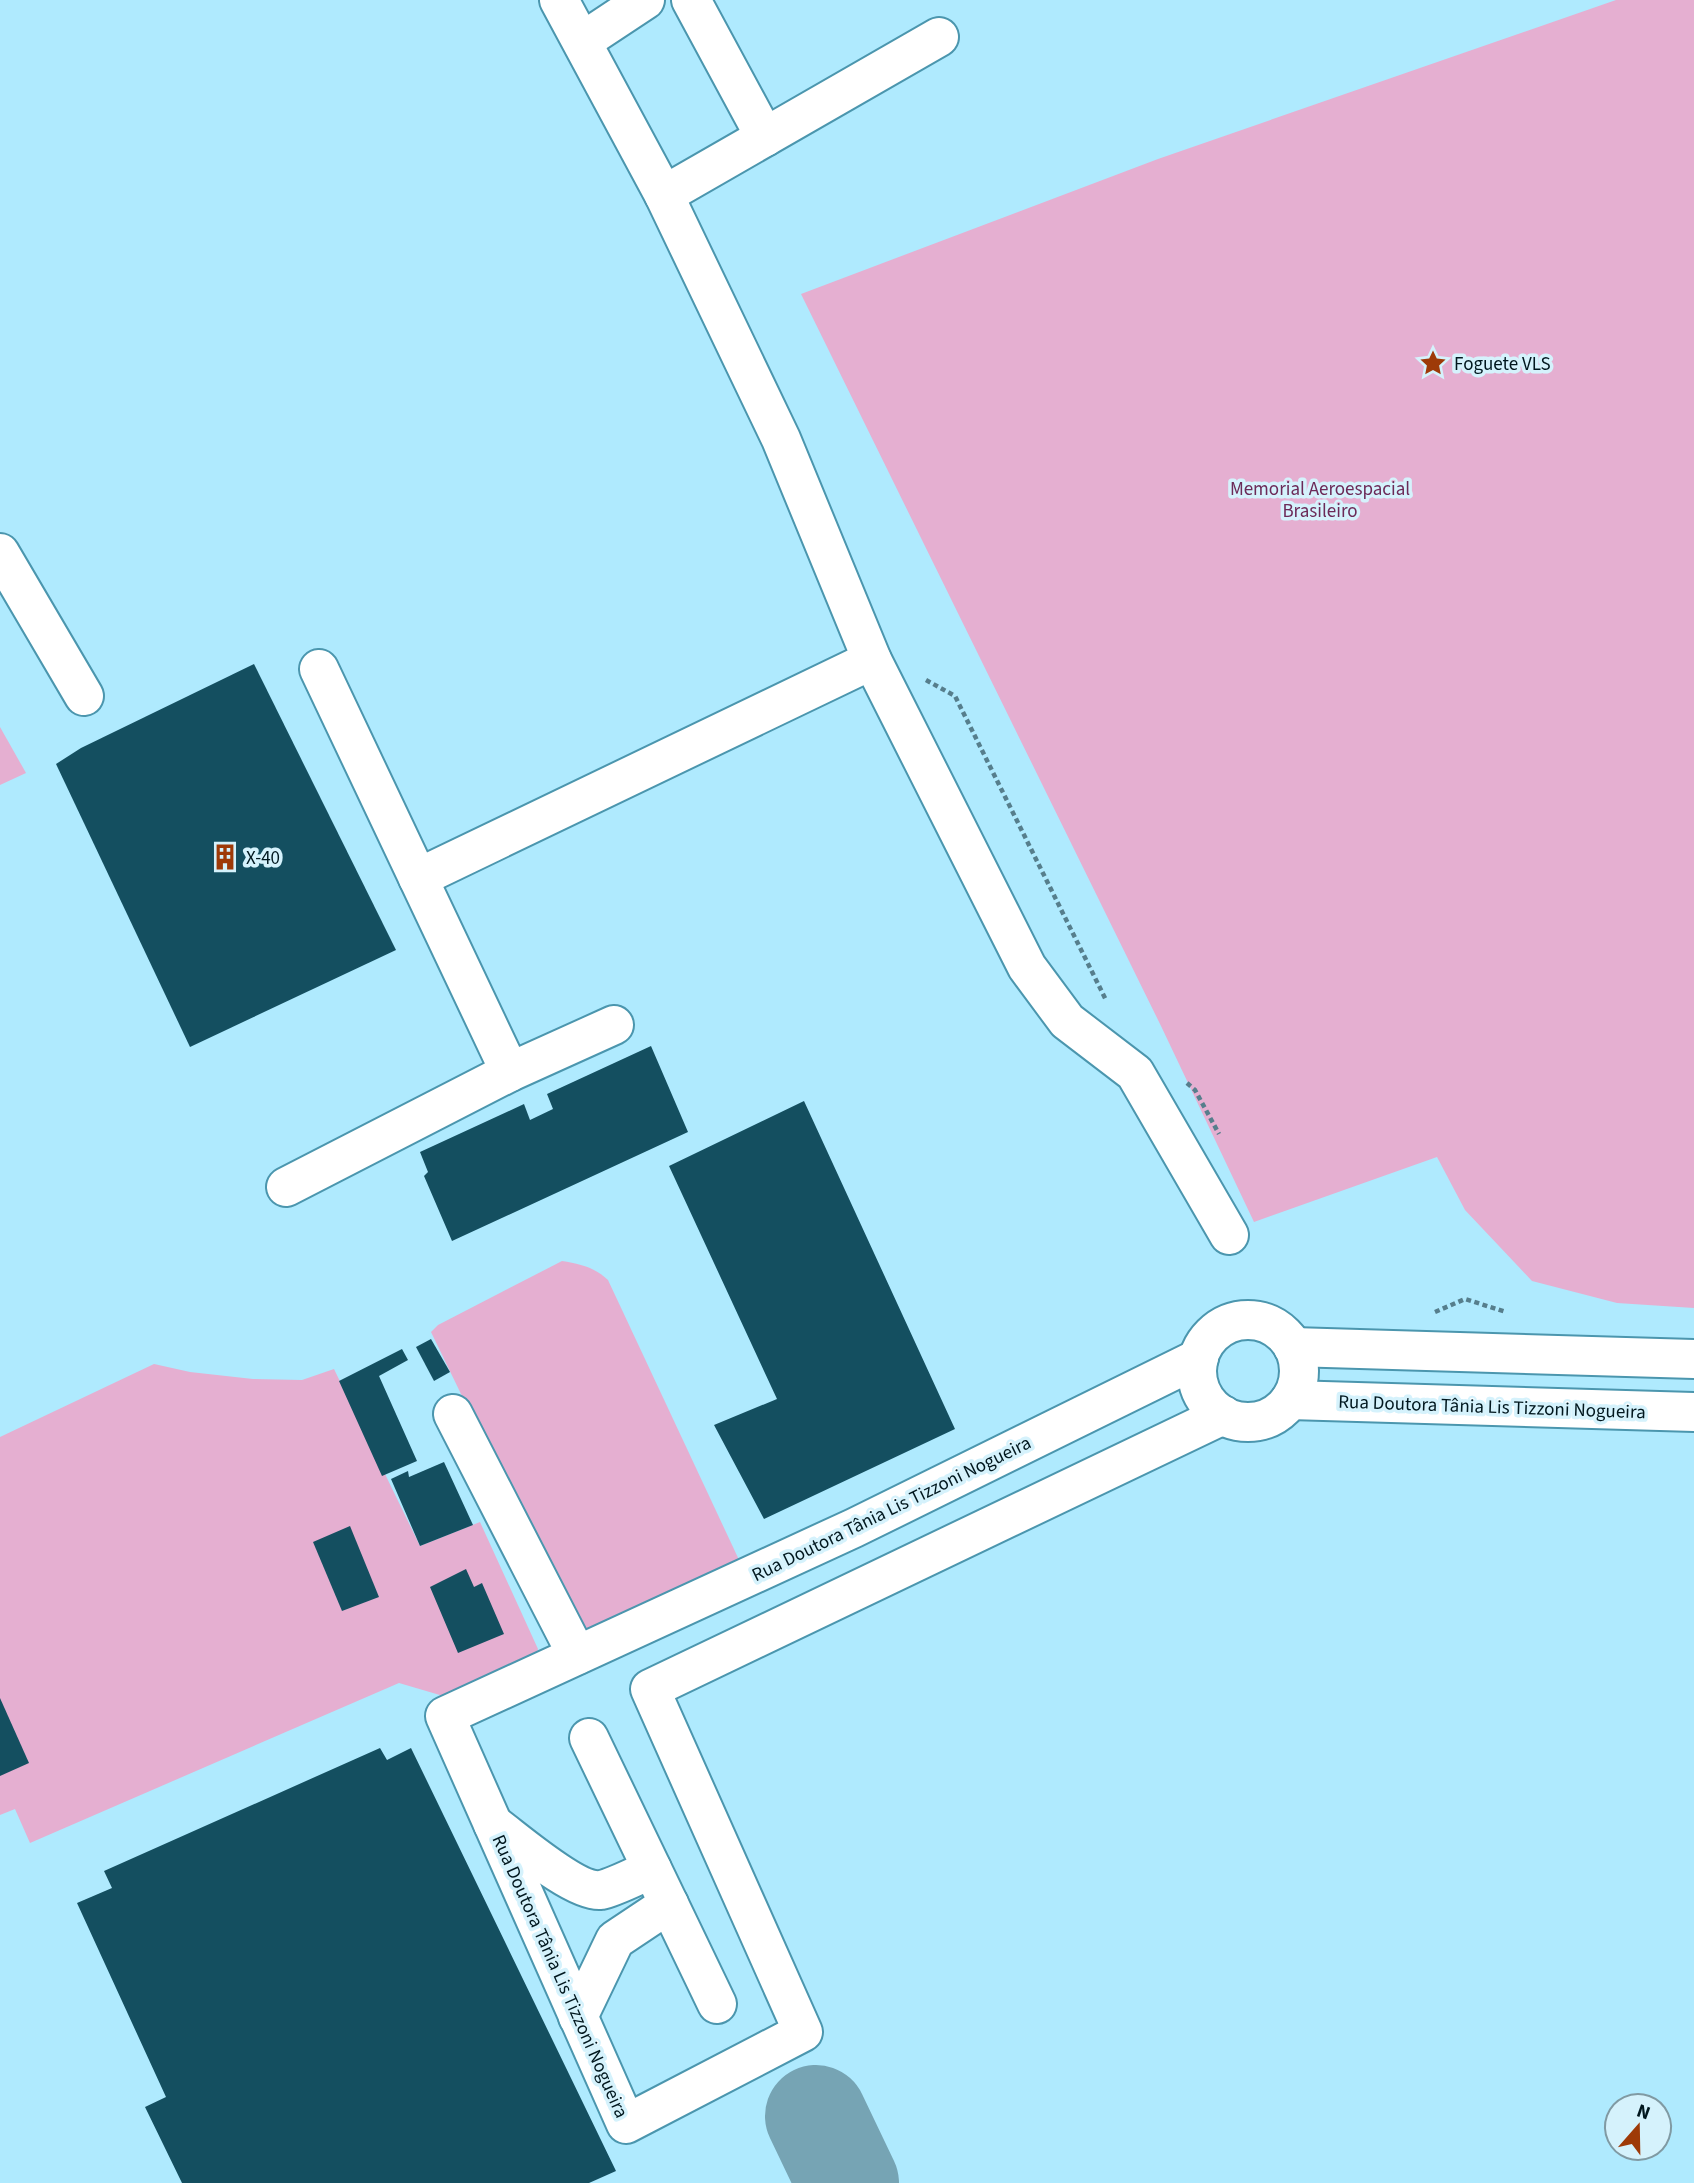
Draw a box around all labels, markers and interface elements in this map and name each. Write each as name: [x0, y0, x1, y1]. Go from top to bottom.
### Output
place icon: Foguete VLS: [1418, 348, 1448, 378]
place label: Foguete VLS: [1454, 351, 1551, 378]
park label: Memorial Aeroespacial Brasileiro: [1230, 476, 1410, 525]
building icon: X-40: [210, 842, 240, 872]
place label: X-40: [246, 845, 280, 872]
street label: Rua Doutora Tânia Lis Tizzoni Nogueira: [1338, 1389, 1646, 1426]
street label: Rua Doutora Tânia Lis Tizzoni Nogueira: [747, 1430, 1036, 1589]
street label: Rua Doutora Tânia Lis Tizzoni Nogueira: [485, 1831, 635, 2123]
north arrow: [1603, 2092, 1673, 2162]
text: N: [1633, 2098, 1654, 2127]

